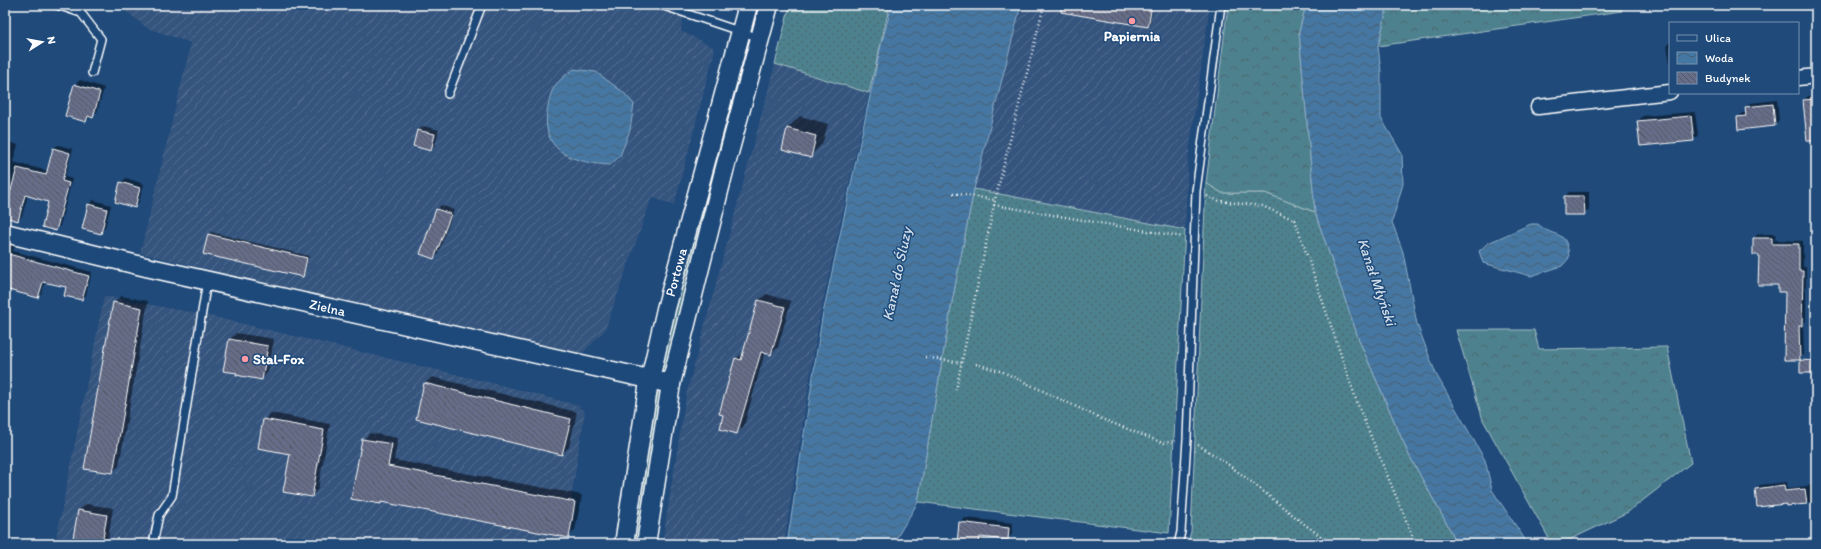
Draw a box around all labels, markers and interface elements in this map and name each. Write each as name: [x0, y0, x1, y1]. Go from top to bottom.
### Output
marker: Papiernia: [1127, 16, 1137, 26]
north arrow: [22, 22, 62, 62]
legend: [1669, 22, 1799, 94]
place label: Papiernia: [1104, 28, 1160, 45]
text: Ulica: [1705, 31, 1731, 45]
text: N: [44, 35, 58, 45]
text: Woda: [1705, 51, 1734, 65]
text: Budynek: [1705, 71, 1751, 85]
water label: Kanał do Śluzy: [878, 224, 916, 322]
water label: Kanał Młyński: [1354, 236, 1401, 330]
street label: Portowa: [662, 245, 691, 298]
street label: Zielna: [308, 296, 348, 320]
place label: Stal-Fox: [253, 351, 305, 368]
marker: Stal-Fox: [240, 354, 250, 364]

